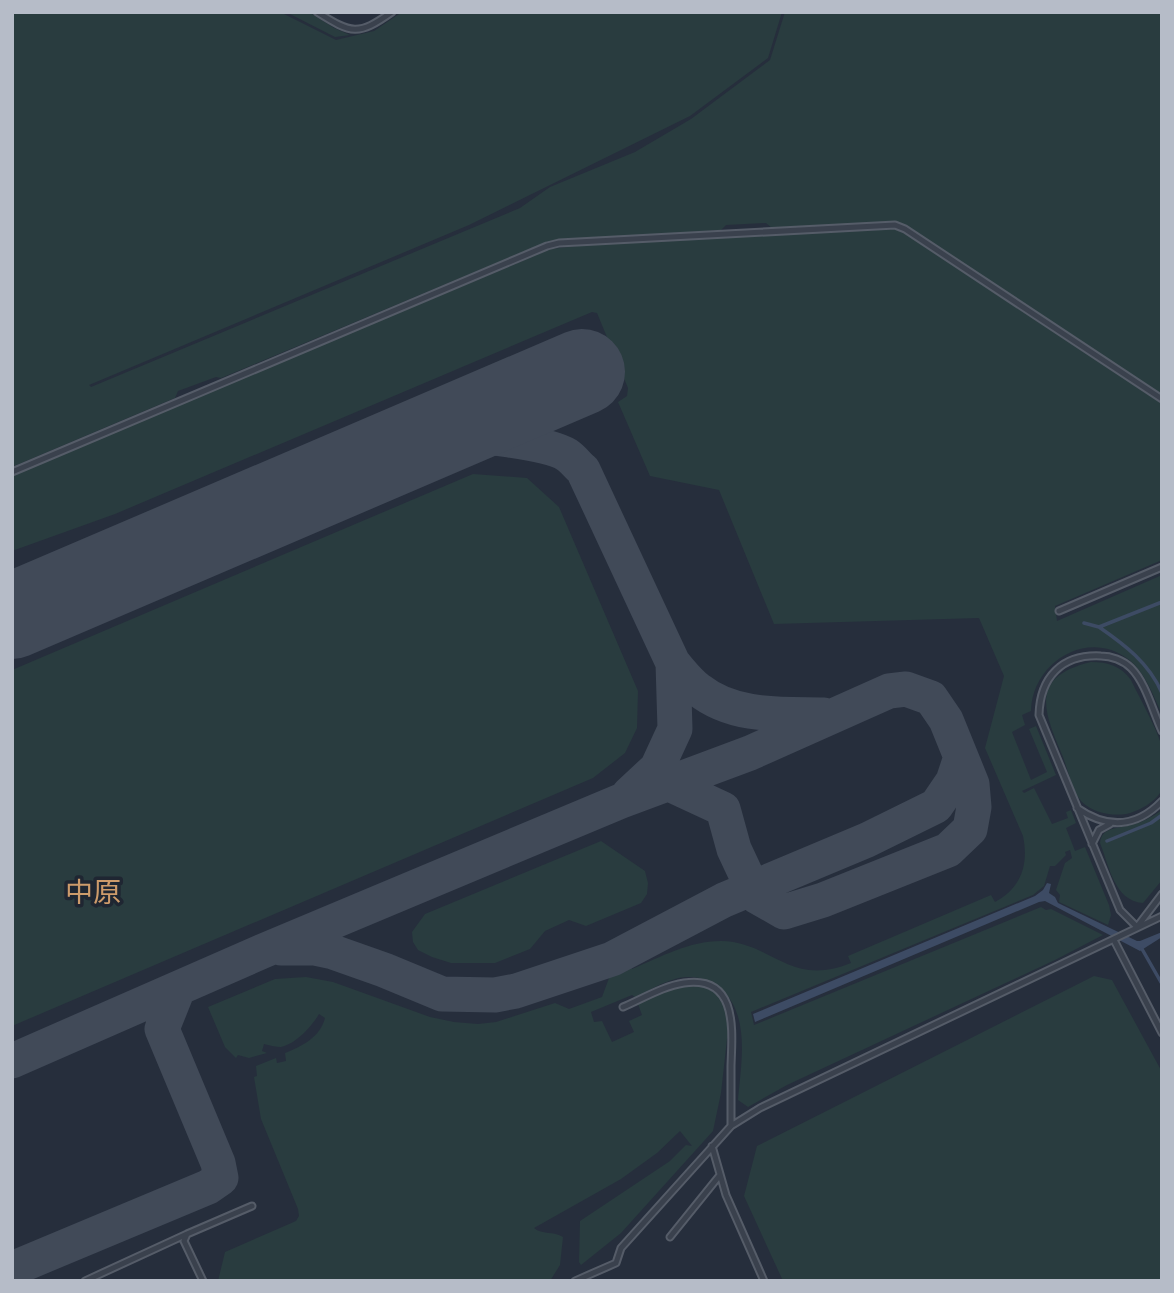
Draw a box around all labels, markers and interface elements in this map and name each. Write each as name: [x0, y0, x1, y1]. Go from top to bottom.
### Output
district label: 中原: [65, 877, 121, 913]

